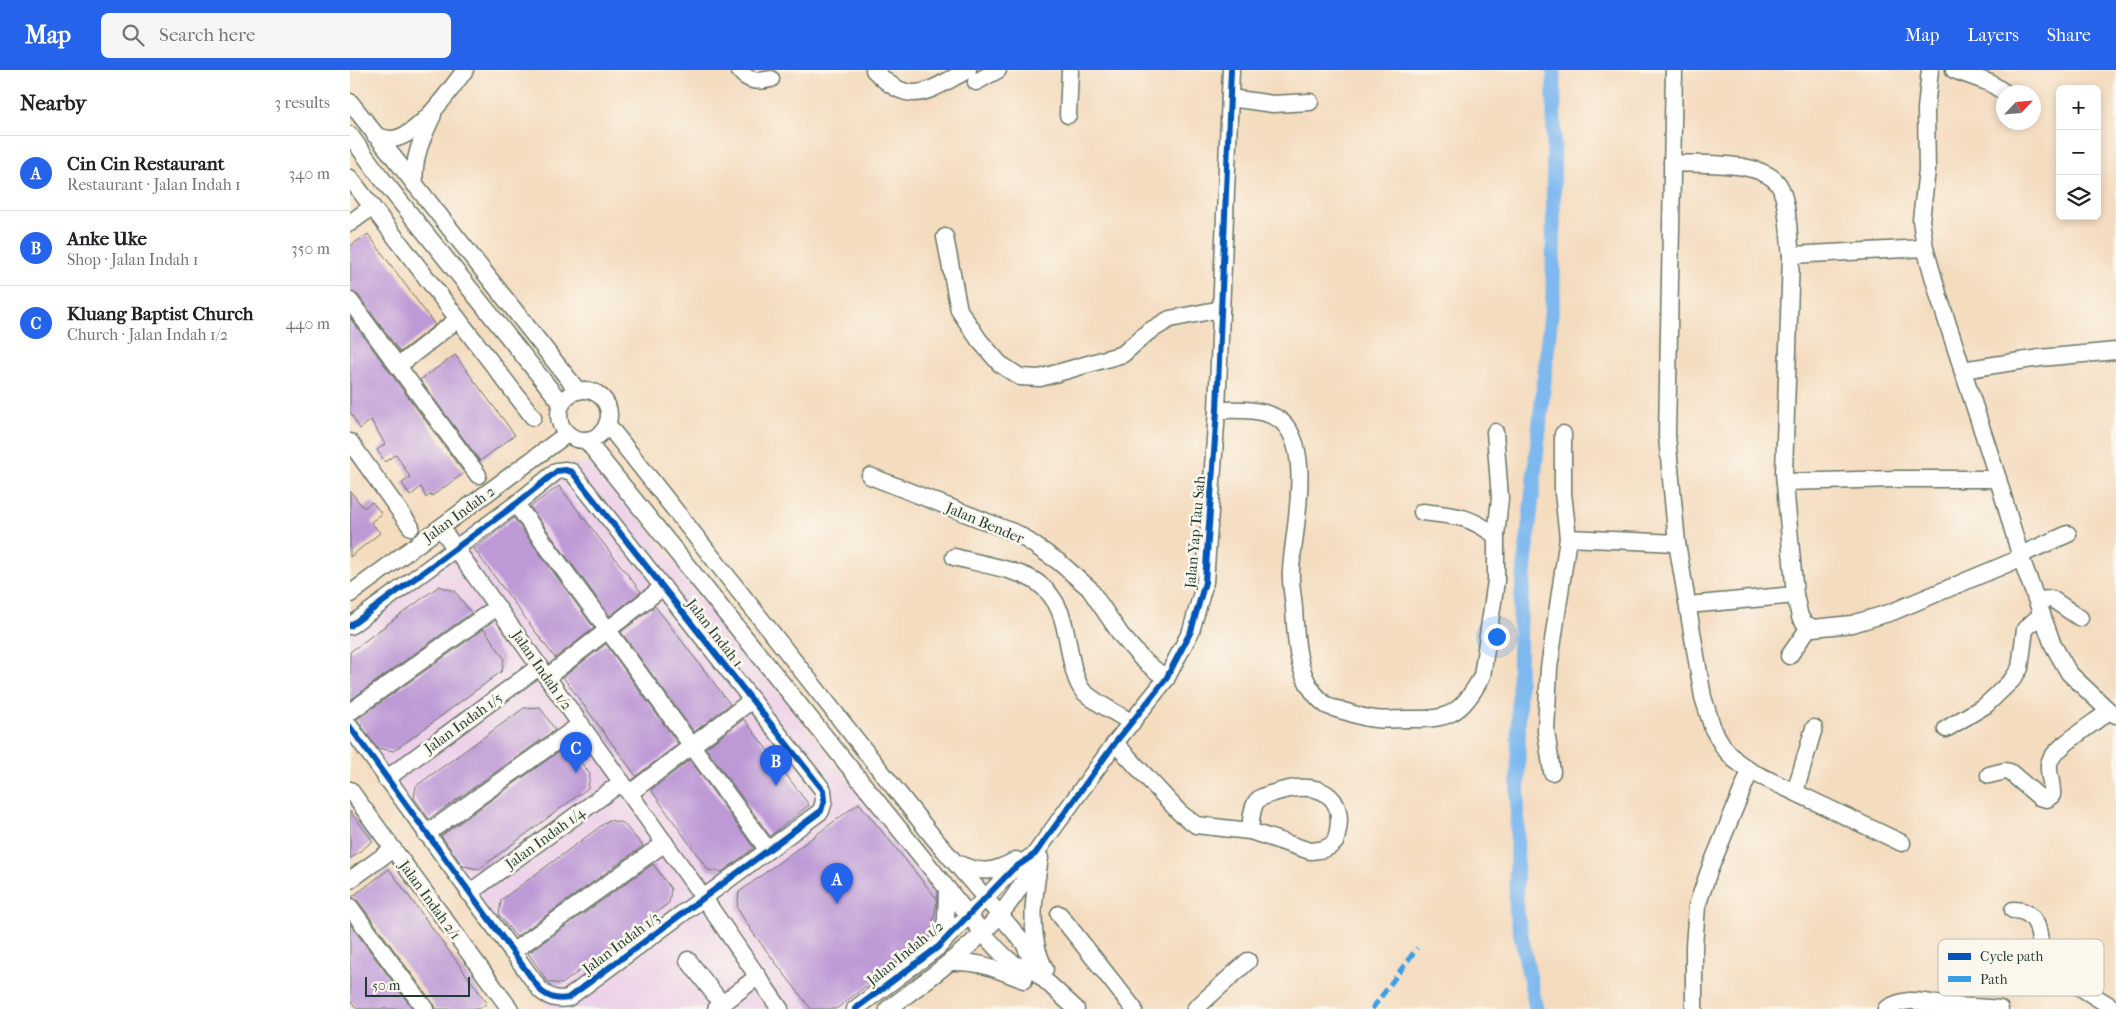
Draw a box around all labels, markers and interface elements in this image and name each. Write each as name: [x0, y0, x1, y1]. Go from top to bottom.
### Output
search box: [101, 13, 451, 58]
text: Map: [25, 21, 71, 49]
icon: search: [119, 21, 147, 49]
text: Search here: [159, 24, 255, 46]
text: Map: [1905, 25, 1939, 46]
text: Layers: [1967, 25, 2019, 46]
text: Share: [2047, 25, 2091, 46]
north arrow: [1996, 85, 2041, 130]
map controls: [2056, 85, 2101, 220]
button: +: [2056, 85, 2101, 130]
text: Nearby: [20, 91, 86, 115]
text: 3 results: [274, 93, 330, 112]
button: −: [2056, 130, 2101, 175]
text: Cin Cin Restaurant: [67, 153, 225, 175]
text: A: [31, 164, 41, 183]
text: 340 m: [288, 164, 330, 183]
text: Restaurant · Jalan Indah 1: [67, 175, 241, 194]
button: layers: [2056, 175, 2101, 220]
text: Anke Uke: [67, 228, 147, 250]
text: B: [31, 239, 41, 258]
text: 350 m: [291, 239, 330, 258]
text: Shop · Jalan Indah 1: [67, 250, 198, 269]
text: Kluang Baptist Church: [67, 303, 253, 325]
text: C: [31, 314, 41, 333]
text: 440 m: [285, 314, 330, 333]
text: Church · Jalan Indah 1/2: [67, 325, 228, 344]
street label: Jalan Yap Tau Sah: [1181, 474, 1209, 590]
street label: Jalan Indah 2: [419, 482, 499, 547]
street label: Jalan Bender: [942, 498, 1027, 548]
street label: Jalan Indah 1: [682, 594, 747, 671]
your location: [1484, 624, 1510, 650]
street label: Jalan Indah 1/2: [507, 626, 576, 714]
street label: Jalan Indah 1/5: [420, 689, 506, 758]
pin: C: [560, 732, 592, 773]
pin: B: [760, 745, 792, 786]
street label: Jalan Indah 1/4: [501, 802, 589, 873]
street label: Jalan Indah 2/1: [395, 856, 465, 943]
pin: A: [821, 863, 853, 904]
street label: Jalan Indah 1/3: [578, 908, 663, 978]
street label: Jalan Indah 1/2: [862, 916, 947, 990]
legend: [1938, 939, 2104, 996]
text: Cycle path: [1980, 948, 2044, 965]
text: Path: [1980, 971, 2008, 988]
scale bar: [365, 974, 470, 997]
text: 50 m: [372, 977, 400, 994]

